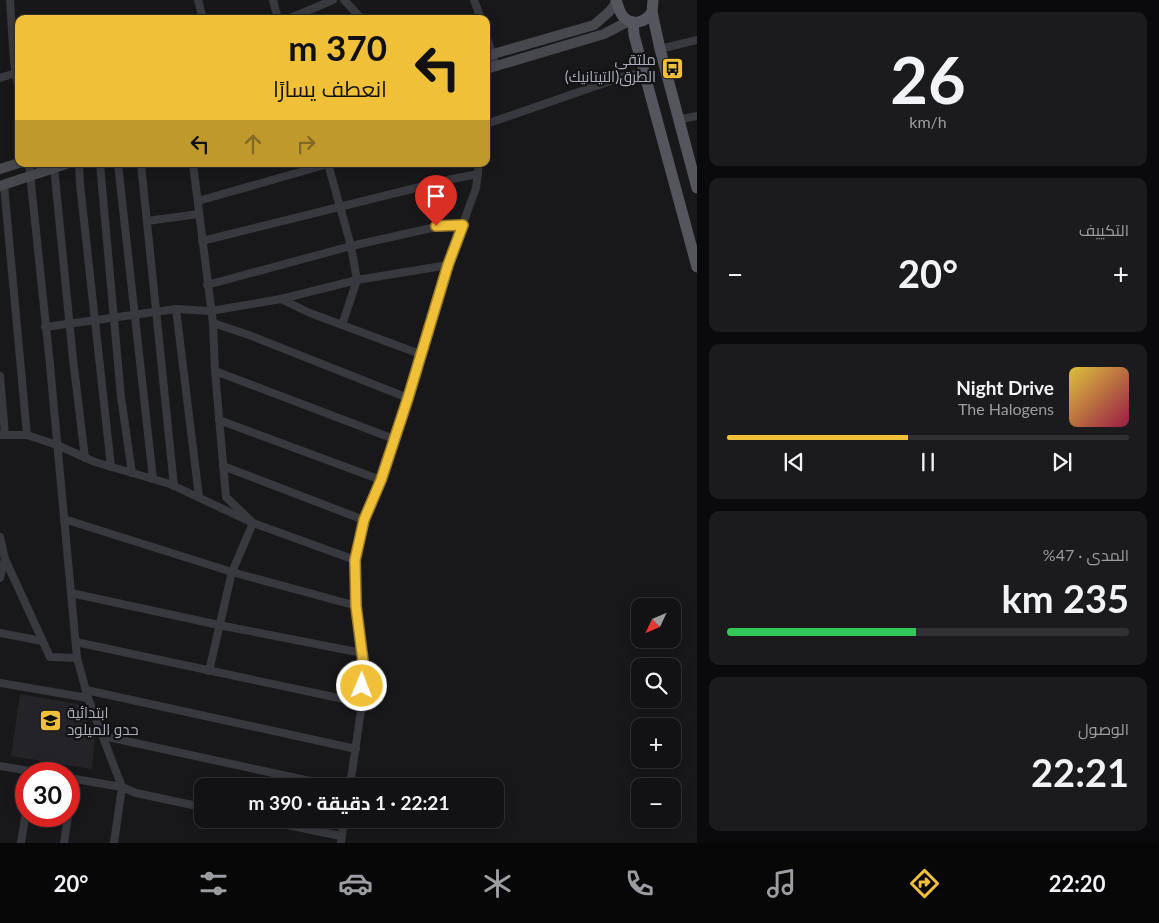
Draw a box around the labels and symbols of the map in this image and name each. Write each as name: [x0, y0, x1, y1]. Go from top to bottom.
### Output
place label: ملتقى الطرق(التيتانيك): [565, 50, 656, 87]
bus stop icon: ملتقى الطرق(التيتانيك): [660, 56, 684, 80]
pin: [415, 175, 457, 226]
north arrow: [631, 598, 681, 648]
position arrow: [335, 659, 387, 711]
place label: ابتدائية حدو الميلود: [67, 703, 139, 739]
school or university icon: ابتدائية حدو الميلود: [39, 709, 63, 733]
speed limit sign: 30: [15, 762, 80, 827]

